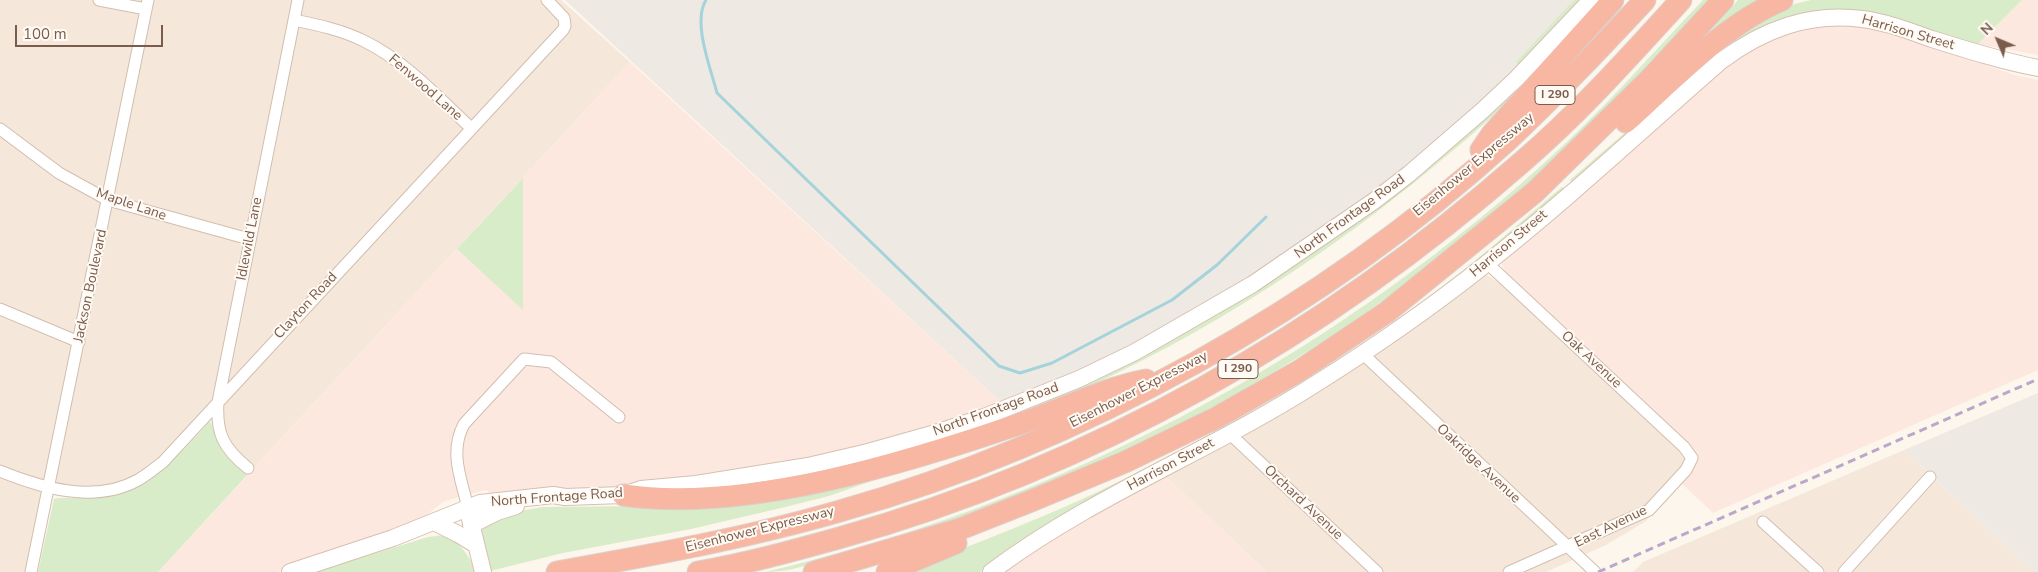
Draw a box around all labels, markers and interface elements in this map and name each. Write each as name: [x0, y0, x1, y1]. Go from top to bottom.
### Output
street label: Harrison Street: [1860, 12, 1956, 54]
scale bar: [18, 15, 165, 47]
north arrow: [1973, 15, 2023, 65]
text: N: [1977, 19, 1997, 39]
text: 100 m: [23, 24, 67, 44]
street label: Fenwood Lane: [385, 51, 465, 125]
road number: I 290: [1535, 86, 1575, 104]
street label: Eisenhower Expressway: [1410, 110, 1538, 220]
street label: North Frontage Road: [1292, 171, 1408, 263]
street label: Maple Lane: [94, 185, 168, 225]
street label: Idlewild Lane: [234, 196, 266, 282]
street label: Harrison Street: [1467, 207, 1551, 281]
street label: Jackson Boulevard: [71, 228, 111, 344]
street label: Clayton Road: [271, 269, 341, 343]
street label: Oak Avenue: [1557, 328, 1625, 392]
street label: Eisenhower Expressway: [1067, 348, 1211, 432]
road number: I 290: [1218, 359, 1258, 378]
street label: North Frontage Road: [931, 379, 1061, 441]
street label: Oakridge Avenue: [1433, 421, 1523, 507]
street label: Harrison Street: [1125, 435, 1217, 495]
street label: Orchard Avenue: [1260, 462, 1346, 544]
street label: North Frontage Road: [490, 485, 624, 511]
street label: East Avenue: [1572, 502, 1650, 552]
street label: Eisenhower Expressway: [684, 503, 836, 557]

